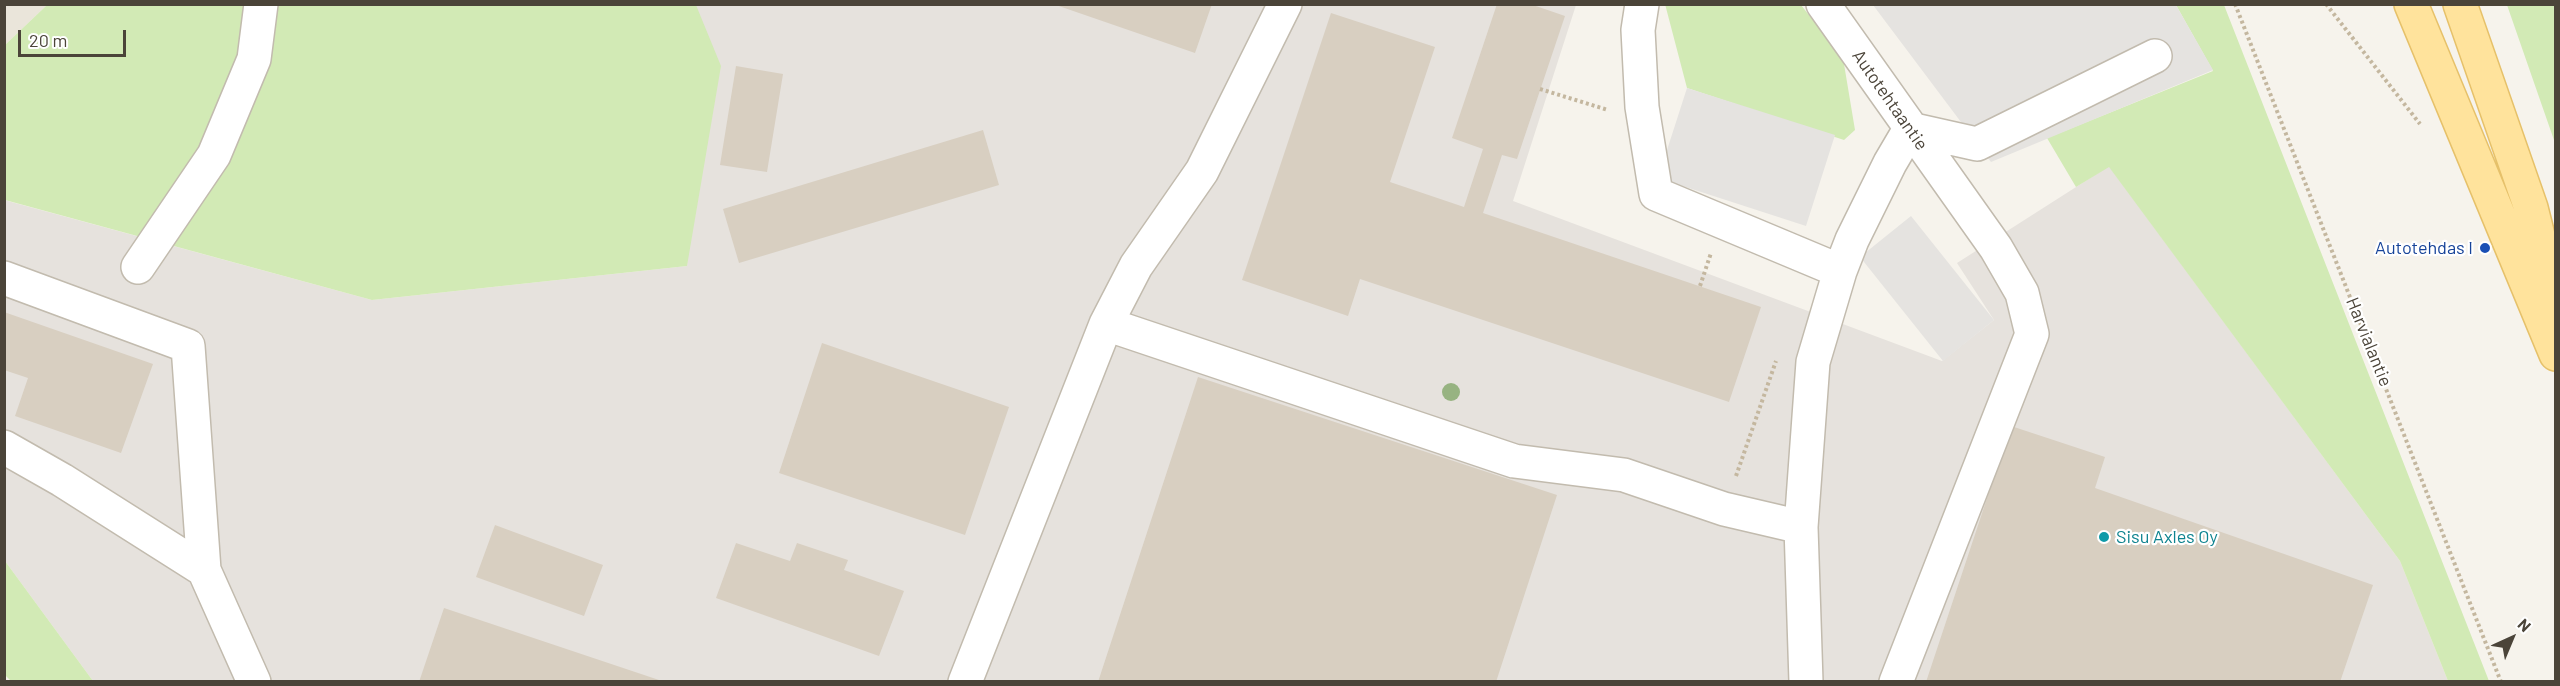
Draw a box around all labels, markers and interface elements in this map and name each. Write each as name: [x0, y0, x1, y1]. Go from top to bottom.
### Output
scale bar: [21, 18, 129, 56]
text: 20 m: [29, 29, 67, 51]
street label: Autotehtaantie: [1847, 46, 1933, 154]
place label: Autotehdas I: [2375, 237, 2473, 259]
marker: Autotehdas I: [2478, 241, 2492, 255]
street label: Harvialantie: [2341, 294, 2397, 390]
place label: Sisu Axles Oy: [2116, 526, 2218, 548]
marker: Sisu Axles Oy: [2097, 530, 2111, 544]
north arrow: [2482, 608, 2542, 668]
text: N: [2514, 614, 2535, 635]

